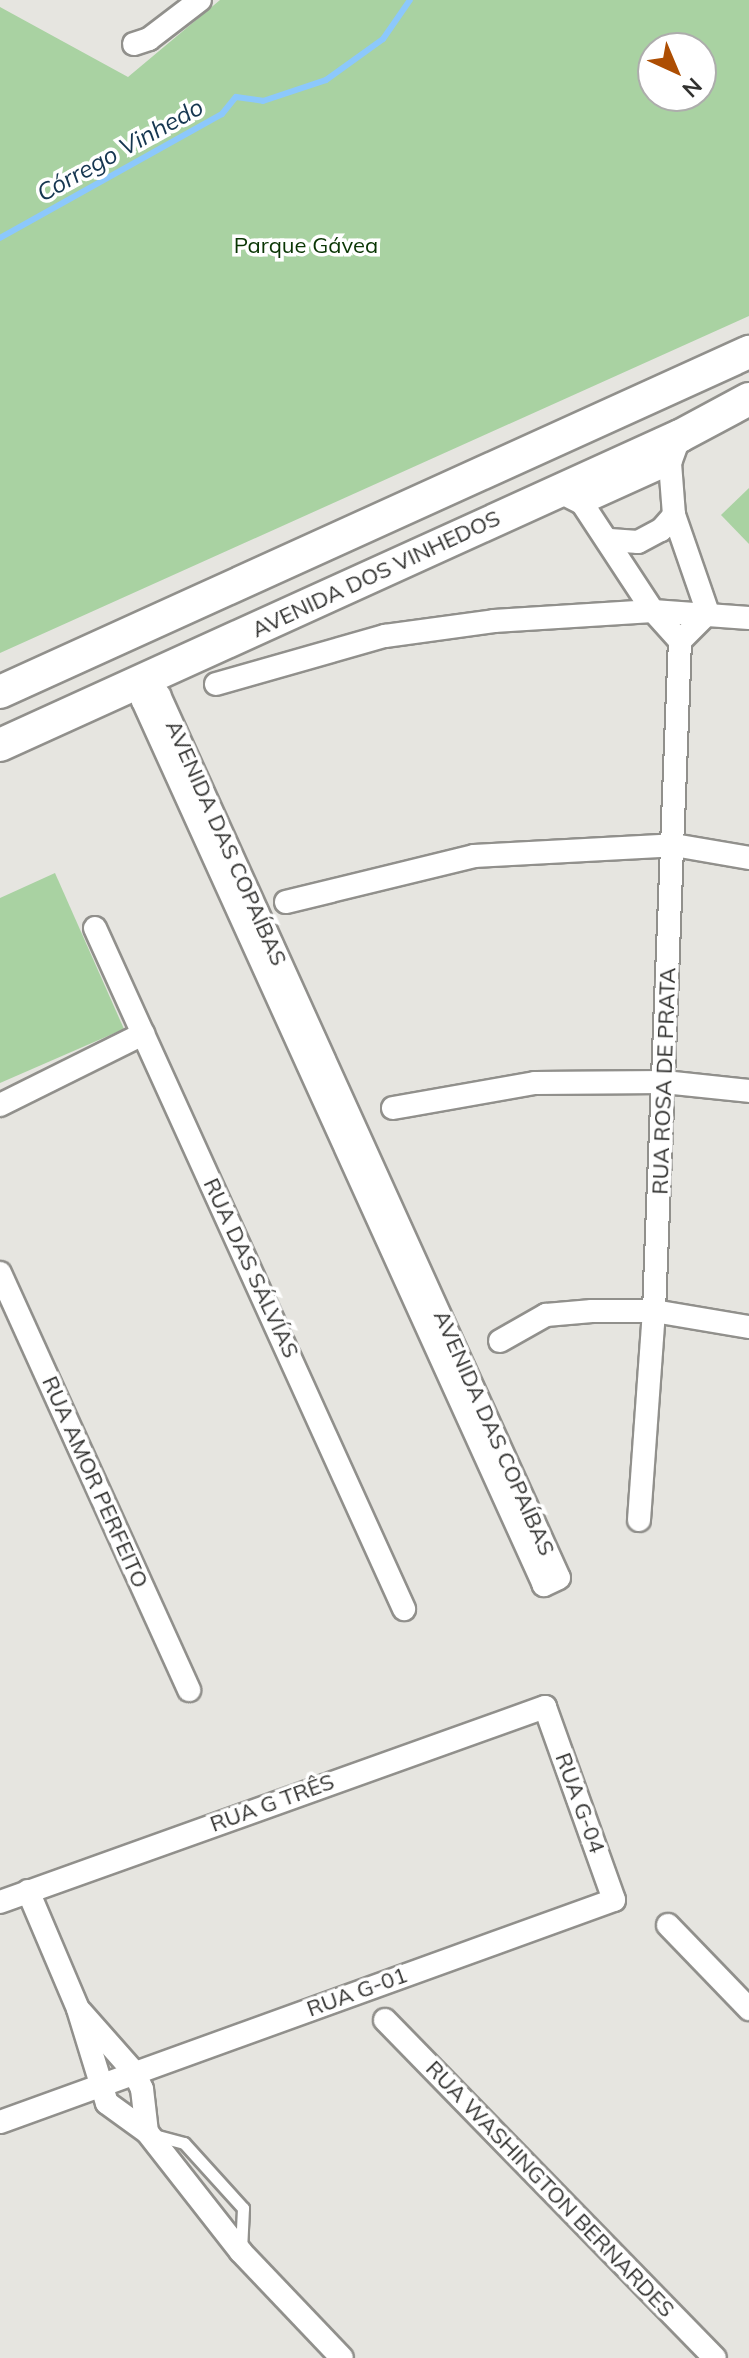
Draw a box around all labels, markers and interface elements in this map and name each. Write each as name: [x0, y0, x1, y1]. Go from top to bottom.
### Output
north arrow: [637, 32, 717, 112]
text: N: [677, 72, 708, 104]
water label: Córrego Vinhedo: [32, 92, 208, 208]
park label: Parque Gávea: [234, 233, 378, 259]
street label: AVENIDA DOS VINHEDOS: [248, 505, 504, 643]
street label: AVENIDA DAS COPAÍBAS: [160, 716, 292, 970]
street label: RUA ROSA DE PRATA: [647, 967, 681, 1195]
street label: RUA DAS SÁLVÍAS: [198, 1174, 304, 1362]
street label: AVENIDA DAS COPAÍBAS: [428, 1306, 560, 1560]
street label: RUA AMOR PERFEITO: [36, 1372, 154, 1592]
street label: RUA G-04: [550, 1749, 610, 1857]
street label: RUA G TRÊS: [206, 1768, 338, 1838]
street label: RUA G-01: [303, 1962, 411, 2022]
street label: RUA WASHINGTON BERNARDES: [420, 2055, 680, 2323]

